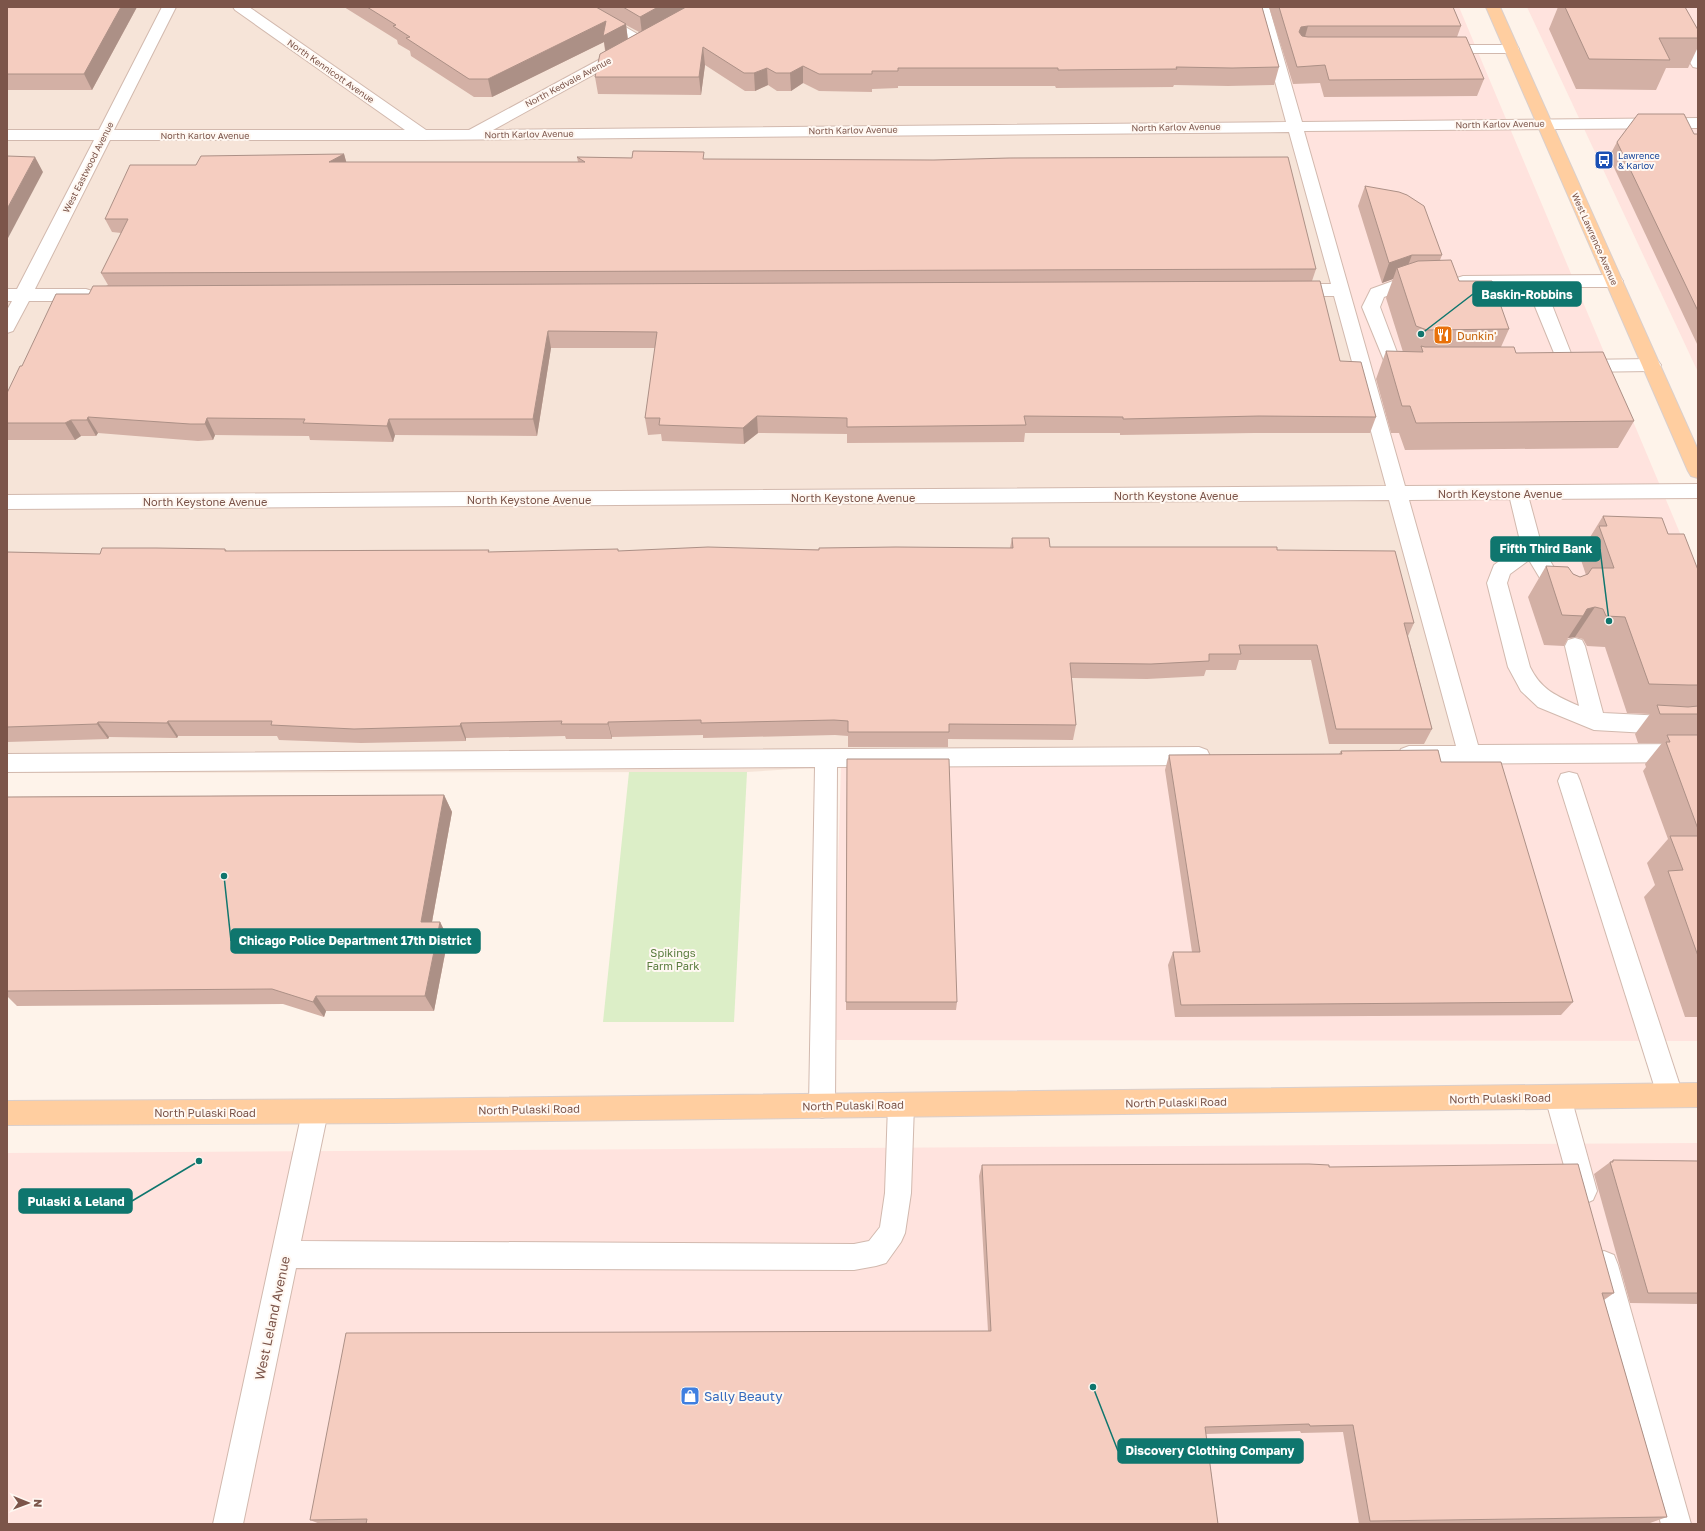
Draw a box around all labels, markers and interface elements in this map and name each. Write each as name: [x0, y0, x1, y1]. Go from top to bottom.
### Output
street label: North Kennicott Avenue: [285, 37, 377, 105]
street label: North Kedvale Avenue: [523, 55, 613, 109]
street label: North Karlov Avenue: [1455, 118, 1545, 130]
street label: West Eastwood Avenue: [60, 120, 116, 214]
street label: North Karlov Avenue: [1131, 121, 1221, 133]
street label: North Karlov Avenue: [808, 124, 898, 136]
street label: North Karlov Avenue: [484, 128, 574, 140]
street label: North Karlov Avenue: [160, 130, 250, 141]
bus stop icon: Lawrence & Karlov: [1593, 149, 1615, 171]
place label: Lawrence & Karlov: [1618, 150, 1660, 171]
street label: West Lawrence Avenue: [1570, 191, 1620, 287]
callout: Baskin-Robbins: [1473, 282, 1581, 306]
text: Baskin-Robbins: [1481, 287, 1573, 302]
restaurant icon: Dunkin': [1432, 324, 1454, 346]
place label: Dunkin': [1457, 329, 1496, 342]
street label: North Keystone Avenue: [1438, 487, 1562, 500]
street label: North Keystone Avenue: [1114, 489, 1238, 502]
street label: North Keystone Avenue: [791, 491, 915, 504]
street label: North Keystone Avenue: [467, 493, 591, 506]
street label: North Keystone Avenue: [143, 495, 267, 508]
callout: Fifth Third Bank: [1491, 537, 1600, 561]
text: Fifth Third Bank: [1500, 541, 1593, 556]
callout: Chicago Police Department 17th District: [231, 929, 480, 953]
text: Chicago Police Department 17th District: [238, 933, 472, 948]
park label: Spikings Farm Park: [646, 946, 700, 972]
street label: North Pulaski Road: [1449, 1091, 1551, 1105]
street label: North Pulaski Road: [1125, 1095, 1227, 1109]
street label: North Pulaski Road: [802, 1098, 904, 1112]
street label: North Pulaski Road: [478, 1102, 580, 1116]
street label: North Pulaski Road: [154, 1106, 256, 1119]
callout: Pulaski & Leland: [19, 1189, 132, 1213]
text: Pulaski & Leland: [27, 1194, 125, 1209]
street label: West Leland Avenue: [251, 1255, 293, 1381]
shop icon: Sally Beauty: [679, 1385, 701, 1407]
place label: Sally Beauty: [704, 1388, 783, 1404]
callout: Discovery Clothing Company: [1118, 1439, 1303, 1463]
text: Discovery Clothing Company: [1125, 1443, 1295, 1458]
north arrow: [8, 1483, 48, 1523]
text: N: [32, 1499, 45, 1507]

